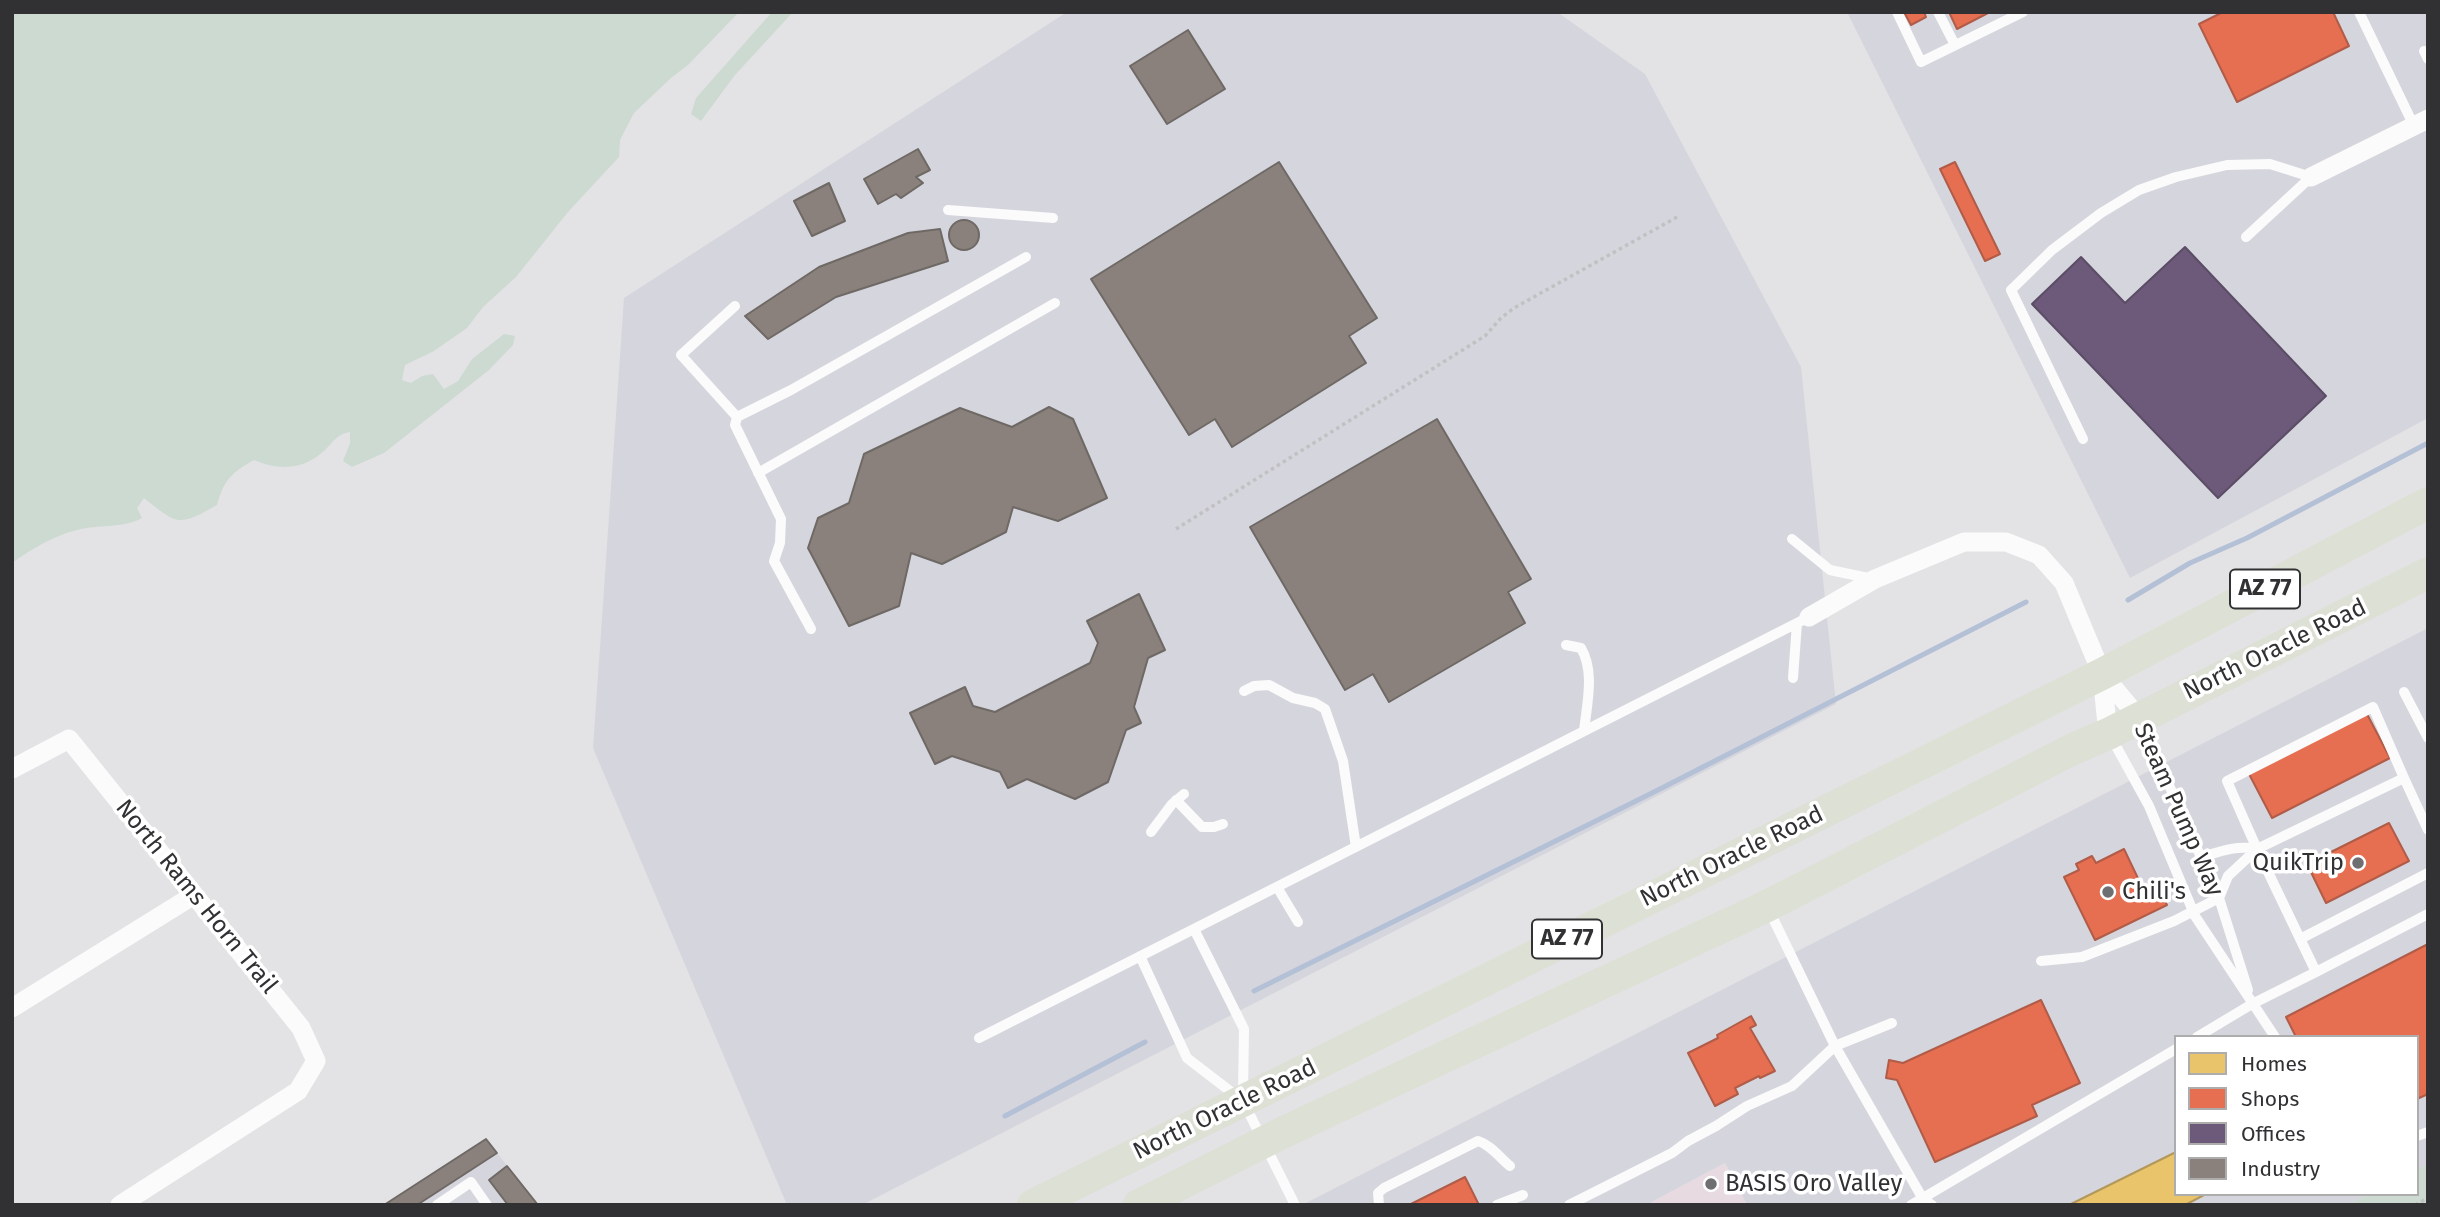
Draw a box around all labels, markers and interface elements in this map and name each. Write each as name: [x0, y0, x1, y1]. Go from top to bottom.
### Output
road number: AZ 77: [2230, 569, 2300, 608]
street label: North Oracle Road: [2179, 593, 2371, 707]
street label: Steam Pump Way: [2127, 719, 2229, 901]
street label: North Rams Horn Trail: [109, 794, 283, 1000]
street label: North Oracle Road: [1636, 800, 1828, 914]
place label: QuikTrip: [2252, 849, 2344, 877]
marker: QuikTrip: [2350, 855, 2366, 871]
place label: Chili's: [2122, 878, 2186, 906]
marker: Chili's: [2100, 884, 2116, 900]
road number: AZ 77: [1532, 920, 1602, 958]
legend: [2174, 1035, 2419, 1196]
text: Homes: [2241, 1051, 2307, 1077]
street label: North Oracle Road: [1129, 1053, 1321, 1167]
text: Shops: [2241, 1086, 2299, 1112]
text: Offices: [2241, 1121, 2306, 1147]
text: Industry: [2241, 1156, 2320, 1182]
place label: BASIS Oro Valley: [1725, 1170, 1902, 1198]
marker: BASIS Oro Valley: [1703, 1176, 1719, 1192]

